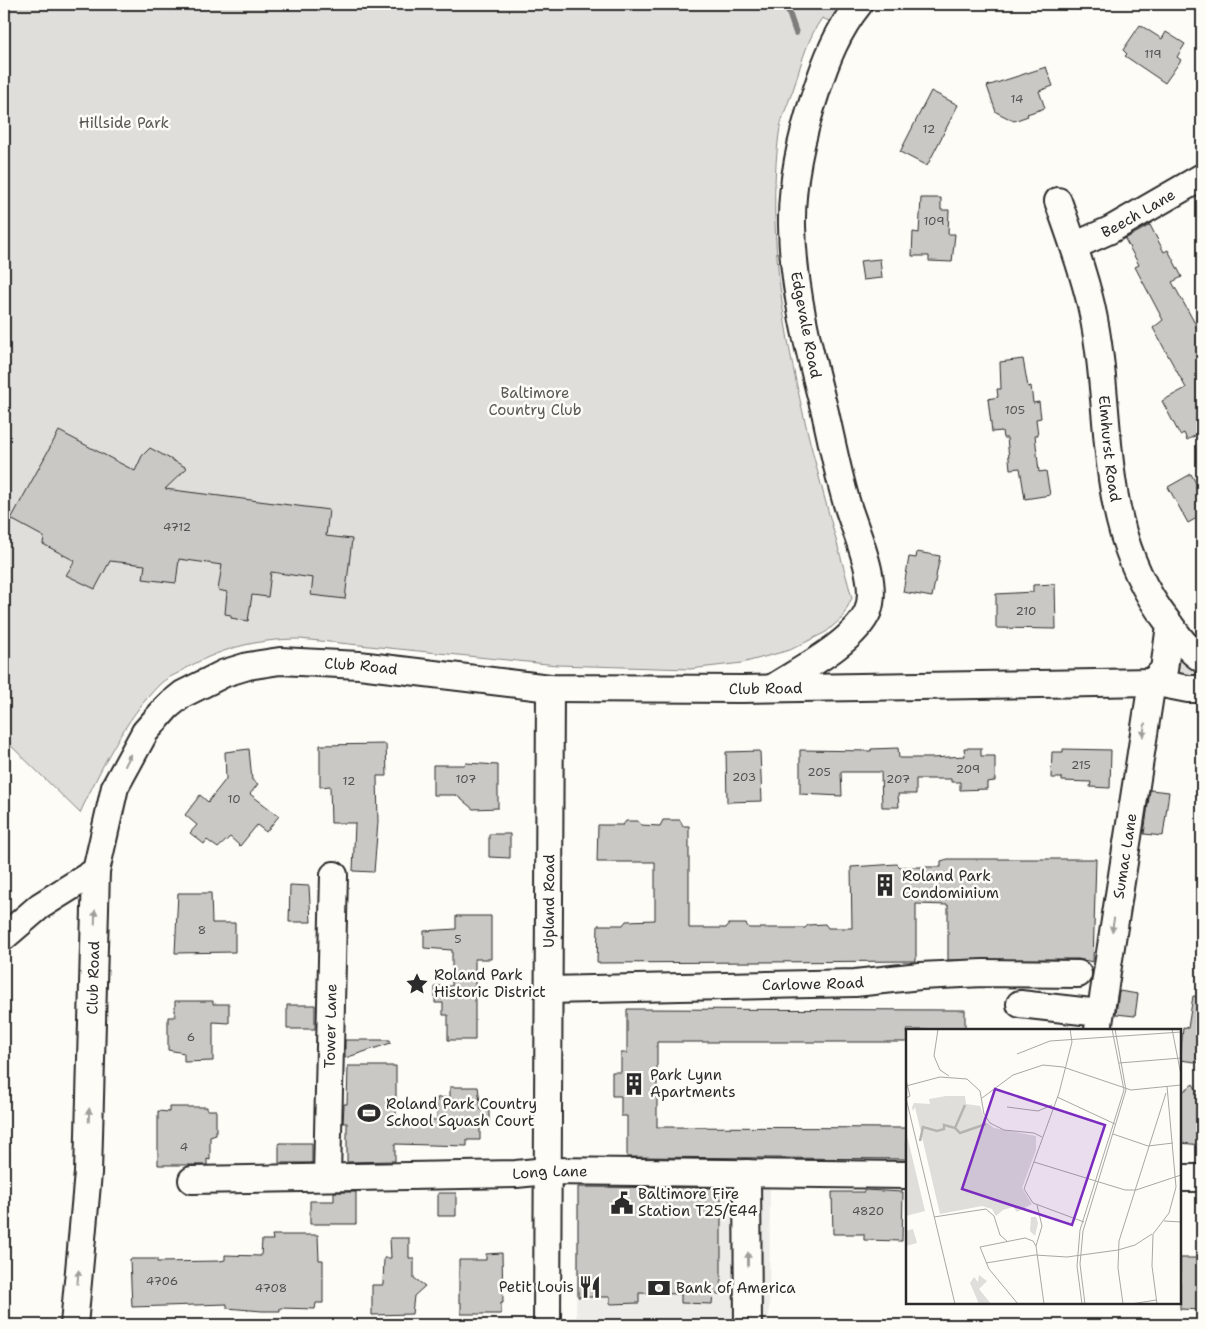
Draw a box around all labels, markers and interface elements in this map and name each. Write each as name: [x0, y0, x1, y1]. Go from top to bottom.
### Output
house number: 119: [1144, 46, 1162, 62]
house number: 14: [1011, 91, 1023, 107]
park label: Hillside Park: [79, 113, 169, 133]
house number: 12: [923, 121, 935, 137]
street label: Beech Lane: [1098, 185, 1179, 243]
house number: 109: [923, 213, 945, 229]
street label: Edgevale Road: [786, 270, 826, 380]
park label: Baltimore Country Club: [488, 383, 582, 420]
street label: Elmhurst Road: [1094, 394, 1126, 504]
house number: 105: [1005, 402, 1025, 418]
house number: 4712: [163, 519, 191, 535]
house number: 210: [1016, 603, 1036, 619]
street label: Club Road: [324, 653, 399, 680]
street label: Club Road: [729, 678, 803, 699]
one-way arrow: [1140, 723, 1148, 739]
one-way arrow: [124, 753, 132, 767]
house number: 215: [1071, 757, 1091, 773]
house number: 209: [956, 761, 980, 777]
house number: 205: [807, 764, 831, 780]
house number: 203: [732, 769, 756, 785]
house number: 107: [456, 771, 476, 787]
house number: 207: [886, 771, 910, 787]
house number: 12: [343, 773, 355, 789]
house number: 10: [227, 791, 241, 807]
street label: Sumac Lane: [1108, 812, 1141, 900]
street label: Upland Road: [539, 854, 559, 948]
place label: Roland Park Condominium: [902, 866, 999, 903]
building icon: Roland Park Condominium: [872, 872, 898, 898]
one-way arrow: [91, 909, 99, 925]
one-way arrow: [1109, 918, 1117, 934]
house number: 8: [198, 922, 206, 938]
house number: 5: [454, 931, 462, 947]
street label: Club Road: [82, 940, 104, 1015]
place label: Roland Park Historic District: [434, 965, 546, 1002]
place icon: Roland Park Historic District: [404, 971, 430, 997]
street label: Carlowe Road: [762, 972, 866, 995]
street label: Tower Lane: [320, 983, 341, 1069]
house number: 6: [187, 1029, 195, 1045]
inset map: [906, 1029, 1181, 1304]
place label: Park Lynn Apartments: [650, 1065, 736, 1102]
building icon: Park Lynn Apartments: [621, 1071, 647, 1097]
place label: Roland Park Country School Squash Court: [386, 1094, 537, 1131]
sports icon: Roland Park Country School Squash Court: [356, 1100, 382, 1126]
one-way arrow: [85, 1106, 93, 1122]
house number: 4: [180, 1139, 188, 1155]
street label: Long Lane: [511, 1161, 588, 1184]
place label: Baltimore Fire Station T25/E44: [638, 1184, 758, 1221]
public building icon: Baltimore Fire Station T25/E44: [609, 1190, 635, 1216]
house number: 4820: [852, 1203, 884, 1219]
one-way arrow: [743, 1251, 751, 1267]
one-way arrow: [75, 1268, 83, 1284]
house number: 4706: [146, 1273, 178, 1289]
restaurant icon: Petit Louis: [577, 1274, 603, 1300]
bank icon: Bank of America: [646, 1275, 672, 1301]
place label: Petit Louis: [499, 1277, 574, 1297]
place label: Bank of America: [676, 1278, 796, 1298]
house number: 4708: [255, 1280, 287, 1296]

